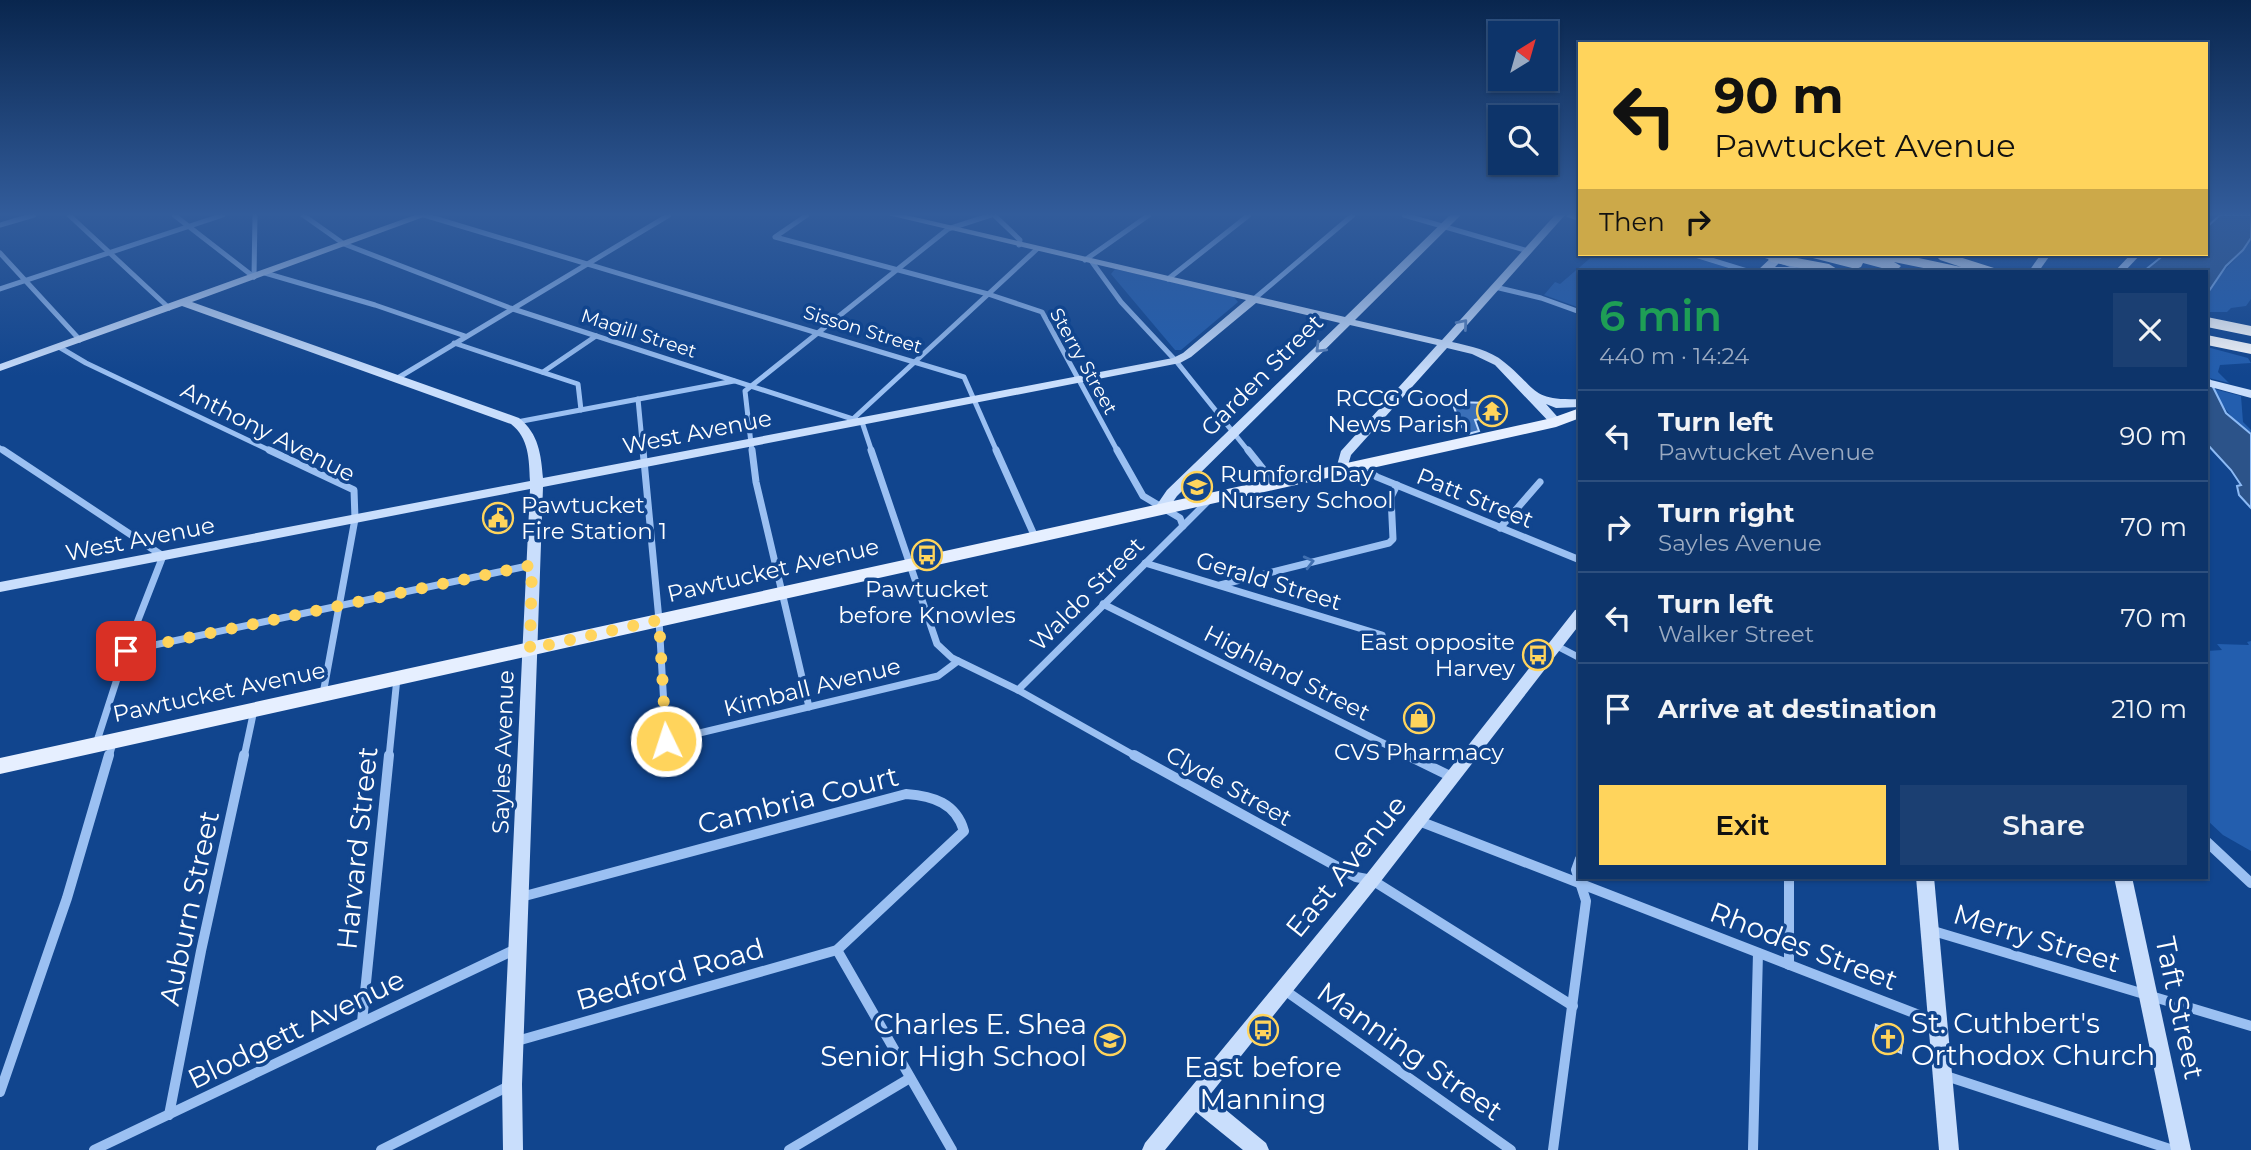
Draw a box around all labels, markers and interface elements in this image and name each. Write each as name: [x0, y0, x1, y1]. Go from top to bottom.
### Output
north arrow: [1488, 21, 1558, 91]
map controls: [1488, 21, 1558, 175]
text: 90 m: [1714, 66, 1844, 125]
icon: left: [1599, 70, 1690, 161]
button: search: [1488, 105, 1558, 175]
text: Pawtucket Avenue: [1714, 126, 2016, 165]
icon: right: [1679, 203, 1717, 241]
text: Then: [1599, 206, 1665, 238]
text: 6 min: [1599, 290, 1722, 342]
button: close: [2113, 293, 2187, 367]
street label: Sisson Street: [801, 301, 925, 358]
street label: Magill Street: [578, 304, 700, 363]
street label: Sterry Street: [1045, 304, 1122, 419]
street label: Garden Street: [1195, 308, 1329, 442]
one-way arrow: [1454, 319, 1467, 332]
one-way arrow: [1315, 340, 1328, 353]
text: 440 m · 14:24: [1599, 342, 1749, 370]
street label: Anthony Avenue: [176, 376, 360, 488]
place label: RCCG Good News Parish: [1328, 384, 1469, 438]
temple icon: RCCG Good News Parish: [1475, 394, 1509, 428]
street label: West Avenue: [620, 404, 774, 460]
text: Turn left: [1658, 406, 1774, 438]
icon: left: [1599, 417, 1637, 455]
text: 90 m: [2120, 420, 2187, 452]
text: Pawtucket Avenue: [1658, 438, 1875, 466]
place label: Rumford Day Nursery School: [1220, 460, 1394, 514]
street label: Patt Street: [1412, 462, 1538, 534]
school or university icon: Rumford Day Nursery School: [1180, 470, 1214, 504]
place label: Pawtucket Fire Station 1: [521, 491, 667, 545]
text: Turn right: [1658, 497, 1794, 529]
public building icon: Pawtucket Fire Station 1: [481, 501, 515, 535]
icon: right: [1599, 508, 1637, 546]
street label: West Avenue: [63, 511, 217, 567]
text: 70 m: [2121, 511, 2187, 543]
text: Sayles Avenue: [1658, 529, 1822, 557]
street label: Waldo Street: [1024, 531, 1150, 657]
street label: Pawtucket Avenue: [664, 532, 882, 608]
bus stop icon: Pawtucket before Knowles: [910, 538, 944, 572]
street label: Gerald Street: [1193, 546, 1345, 616]
one-way arrow: [1303, 556, 1315, 570]
place label: Pawtucket before Knowles: [838, 575, 1016, 629]
text: Turn left: [1658, 588, 1774, 620]
icon: left: [1599, 599, 1637, 637]
text: 70 m: [2121, 602, 2187, 634]
street label: Highland Street: [1199, 619, 1375, 727]
text: Walker Street: [1658, 620, 1814, 648]
pin: [96, 621, 156, 681]
place label: East opposite Harvey: [1360, 628, 1516, 682]
icon: arrive: [107, 632, 145, 670]
bus stop icon: East opposite Harvey: [1521, 638, 1555, 672]
street label: Kimball Avenue: [721, 651, 903, 723]
street label: Pawtucket Avenue: [110, 656, 328, 728]
street label: Sayles Avenue: [486, 670, 520, 834]
icon: arrive: [1599, 690, 1637, 728]
text: Arrive at destination: [1658, 693, 1937, 725]
text: 210 m: [2111, 693, 2187, 725]
shop icon: CVS Pharmacy: [1402, 701, 1436, 735]
position arrow: [629, 704, 703, 778]
place label: CVS Pharmacy: [1334, 738, 1505, 766]
street label: Clyde Street: [1161, 740, 1297, 832]
street label: Harvard Street: [329, 745, 385, 951]
street label: Cambria Court: [694, 759, 902, 841]
button: Exit: [1599, 785, 1886, 865]
button: Share: [1900, 785, 2187, 865]
street label: East Avenue: [1278, 788, 1414, 944]
street label: Auburn Street: [152, 807, 226, 1009]
street label: Rhodes Street: [1705, 895, 1903, 997]
street label: Merry Street: [1949, 896, 2125, 980]
street label: Bedford Road: [572, 931, 768, 1017]
street label: Taft Street: [2148, 934, 2212, 1082]
street label: Blodgett Avenue: [182, 962, 410, 1096]
street label: Manning Street: [1311, 974, 1509, 1128]
place label: St. Cuthbert's Orthodox Church: [1911, 1006, 2155, 1072]
place label: Charles E. Shea Senior High School: [820, 1007, 1087, 1073]
bus stop icon: East before Manning: [1246, 1013, 1280, 1047]
church icon: St. Cuthbert's Orthodox Church: [1871, 1022, 1905, 1056]
school or university icon: Charles E. Shea Senior High School: [1093, 1023, 1127, 1057]
place label: East before Manning: [1184, 1050, 1342, 1116]

